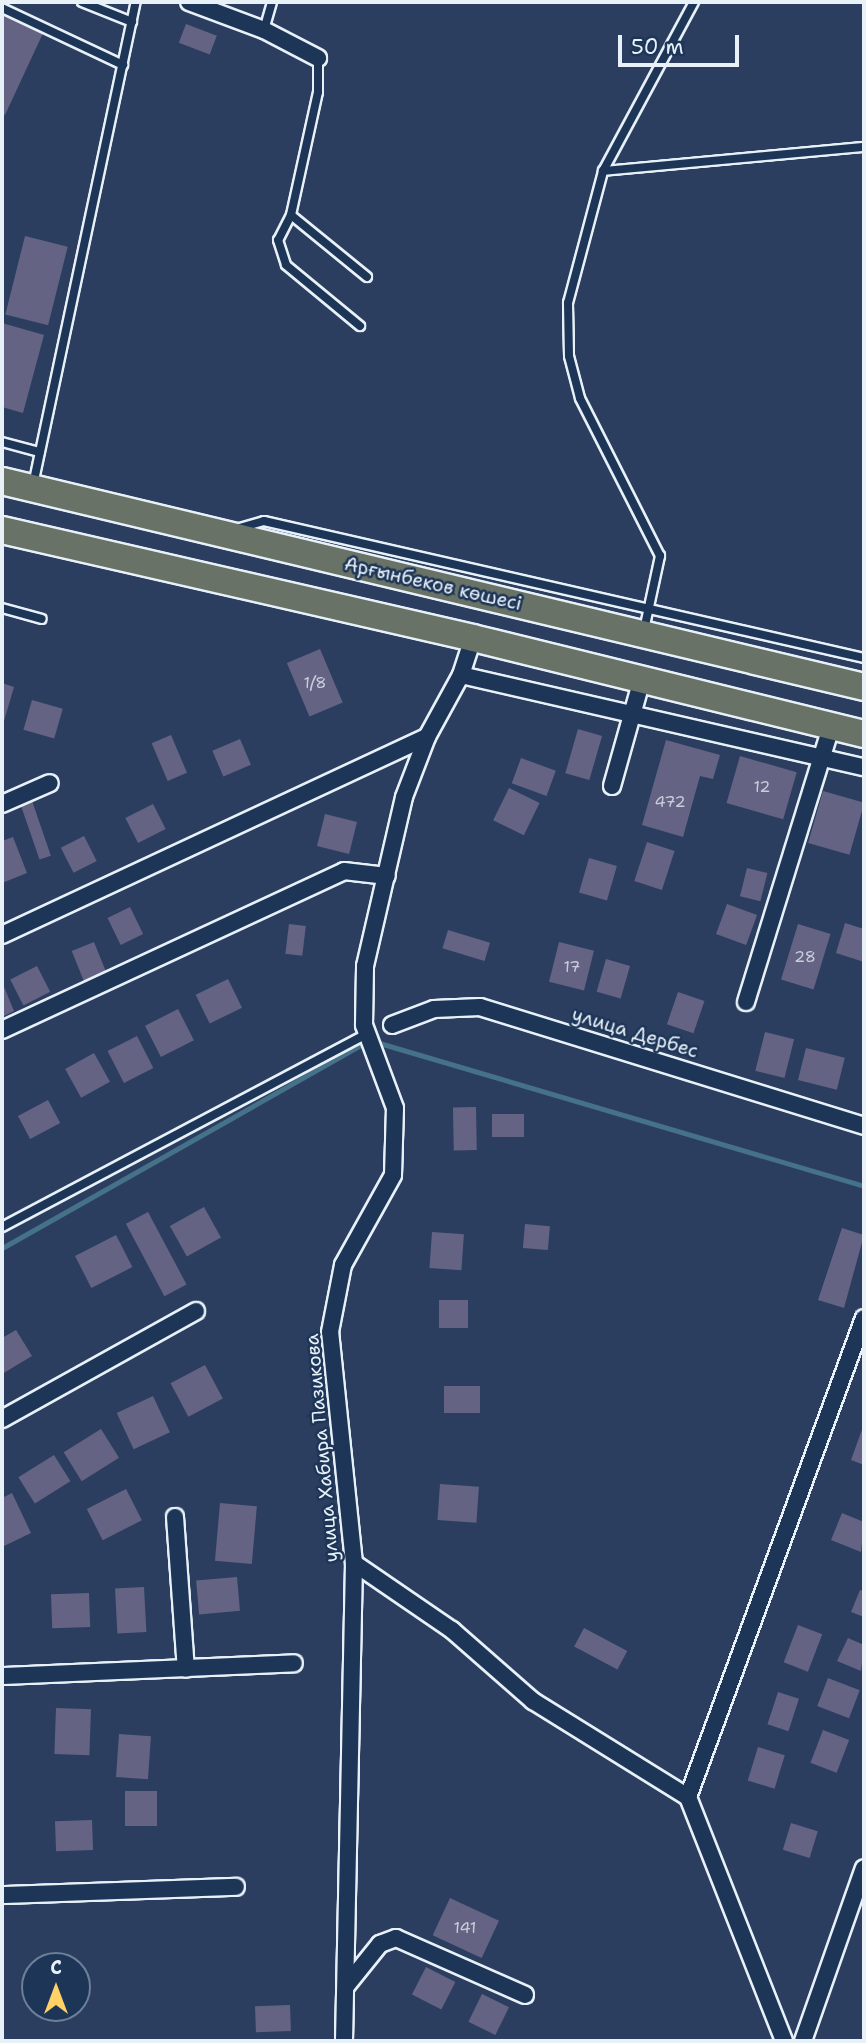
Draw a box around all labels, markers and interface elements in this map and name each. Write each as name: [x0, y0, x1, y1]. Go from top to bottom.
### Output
scale bar: [621, 21, 742, 65]
text: 50 m: [631, 33, 684, 61]
street label: Арғынбеков көшесі: [342, 553, 524, 615]
house number: 1/8: [303, 673, 327, 693]
house number: 12: [753, 777, 771, 797]
house number: 472: [654, 792, 686, 812]
house number: 28: [794, 947, 816, 967]
house number: 17: [563, 957, 581, 977]
street label: улица Дербес: [569, 1003, 701, 1063]
street label: улица Хабира Пазикова: [301, 1333, 343, 1563]
house number: 141: [453, 1918, 477, 1938]
north arrow: [21, 1952, 91, 2022]
text: С: [50, 1955, 62, 1980]

